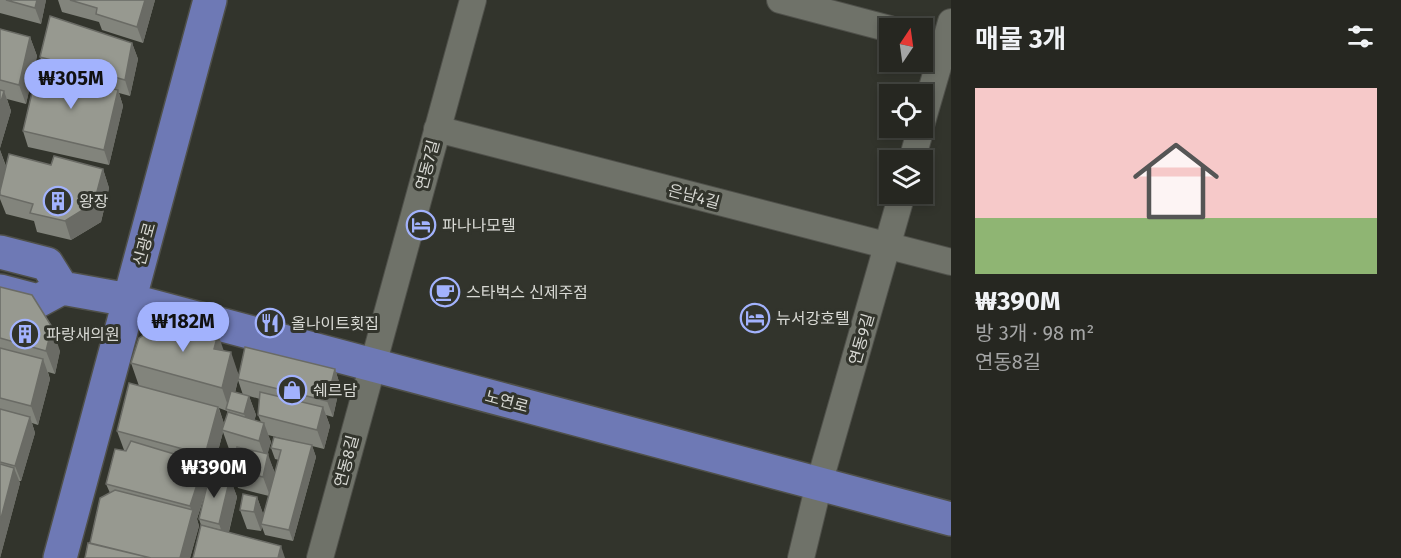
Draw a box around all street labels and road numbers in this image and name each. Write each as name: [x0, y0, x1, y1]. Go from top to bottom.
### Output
street label: 연동7길: [412, 138, 443, 192]
street label: 은남4길: [666, 180, 722, 212]
street label: 신광로: [130, 220, 159, 268]
street label: 연동9길: [845, 311, 878, 367]
street label: 노연로: [483, 387, 531, 416]
street label: 연동8길: [330, 433, 363, 489]

